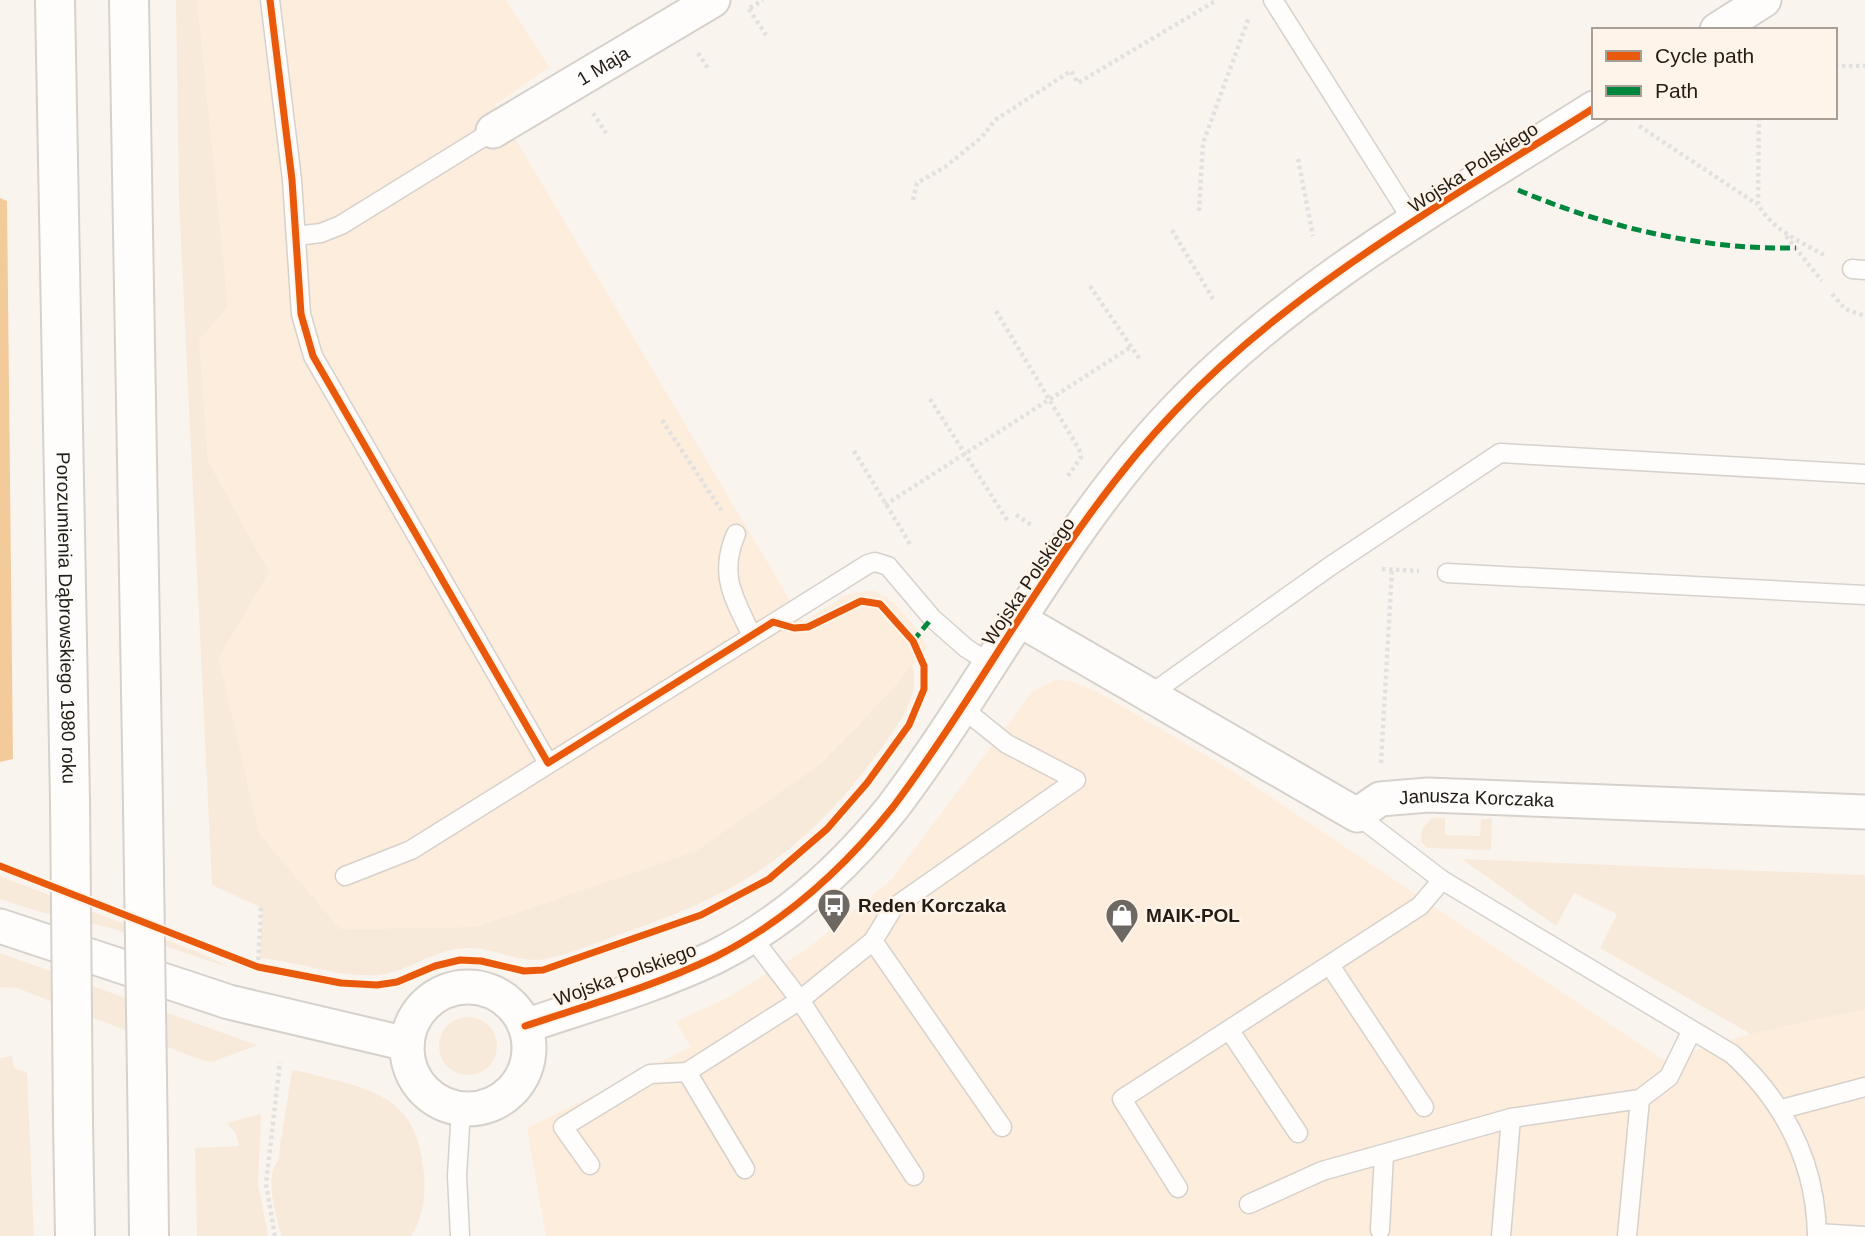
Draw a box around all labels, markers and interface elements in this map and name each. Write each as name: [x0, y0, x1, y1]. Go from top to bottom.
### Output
legend: [1592, 28, 1837, 119]
street label: 1 Maja: [573, 42, 633, 90]
text: Cycle path: [1655, 44, 1754, 67]
text: Path: [1655, 79, 1698, 102]
street label: Wojska Polskiego: [1405, 118, 1542, 217]
street label: Porozumienia Dąbrowskiego 1980 roku: [52, 452, 80, 784]
street label: Wojska Polskiego: [978, 513, 1079, 649]
street label: Janusza Korczaka: [1398, 785, 1555, 811]
bus stop icon: Reden Korczaka: [815, 886, 853, 935]
place label: Reden Korczaka: [858, 895, 1006, 916]
shop icon: MAIK-POL: [1103, 896, 1141, 945]
place label: MAIK-POL: [1146, 905, 1240, 926]
street label: Wojska Polskiego: [551, 939, 699, 1010]

